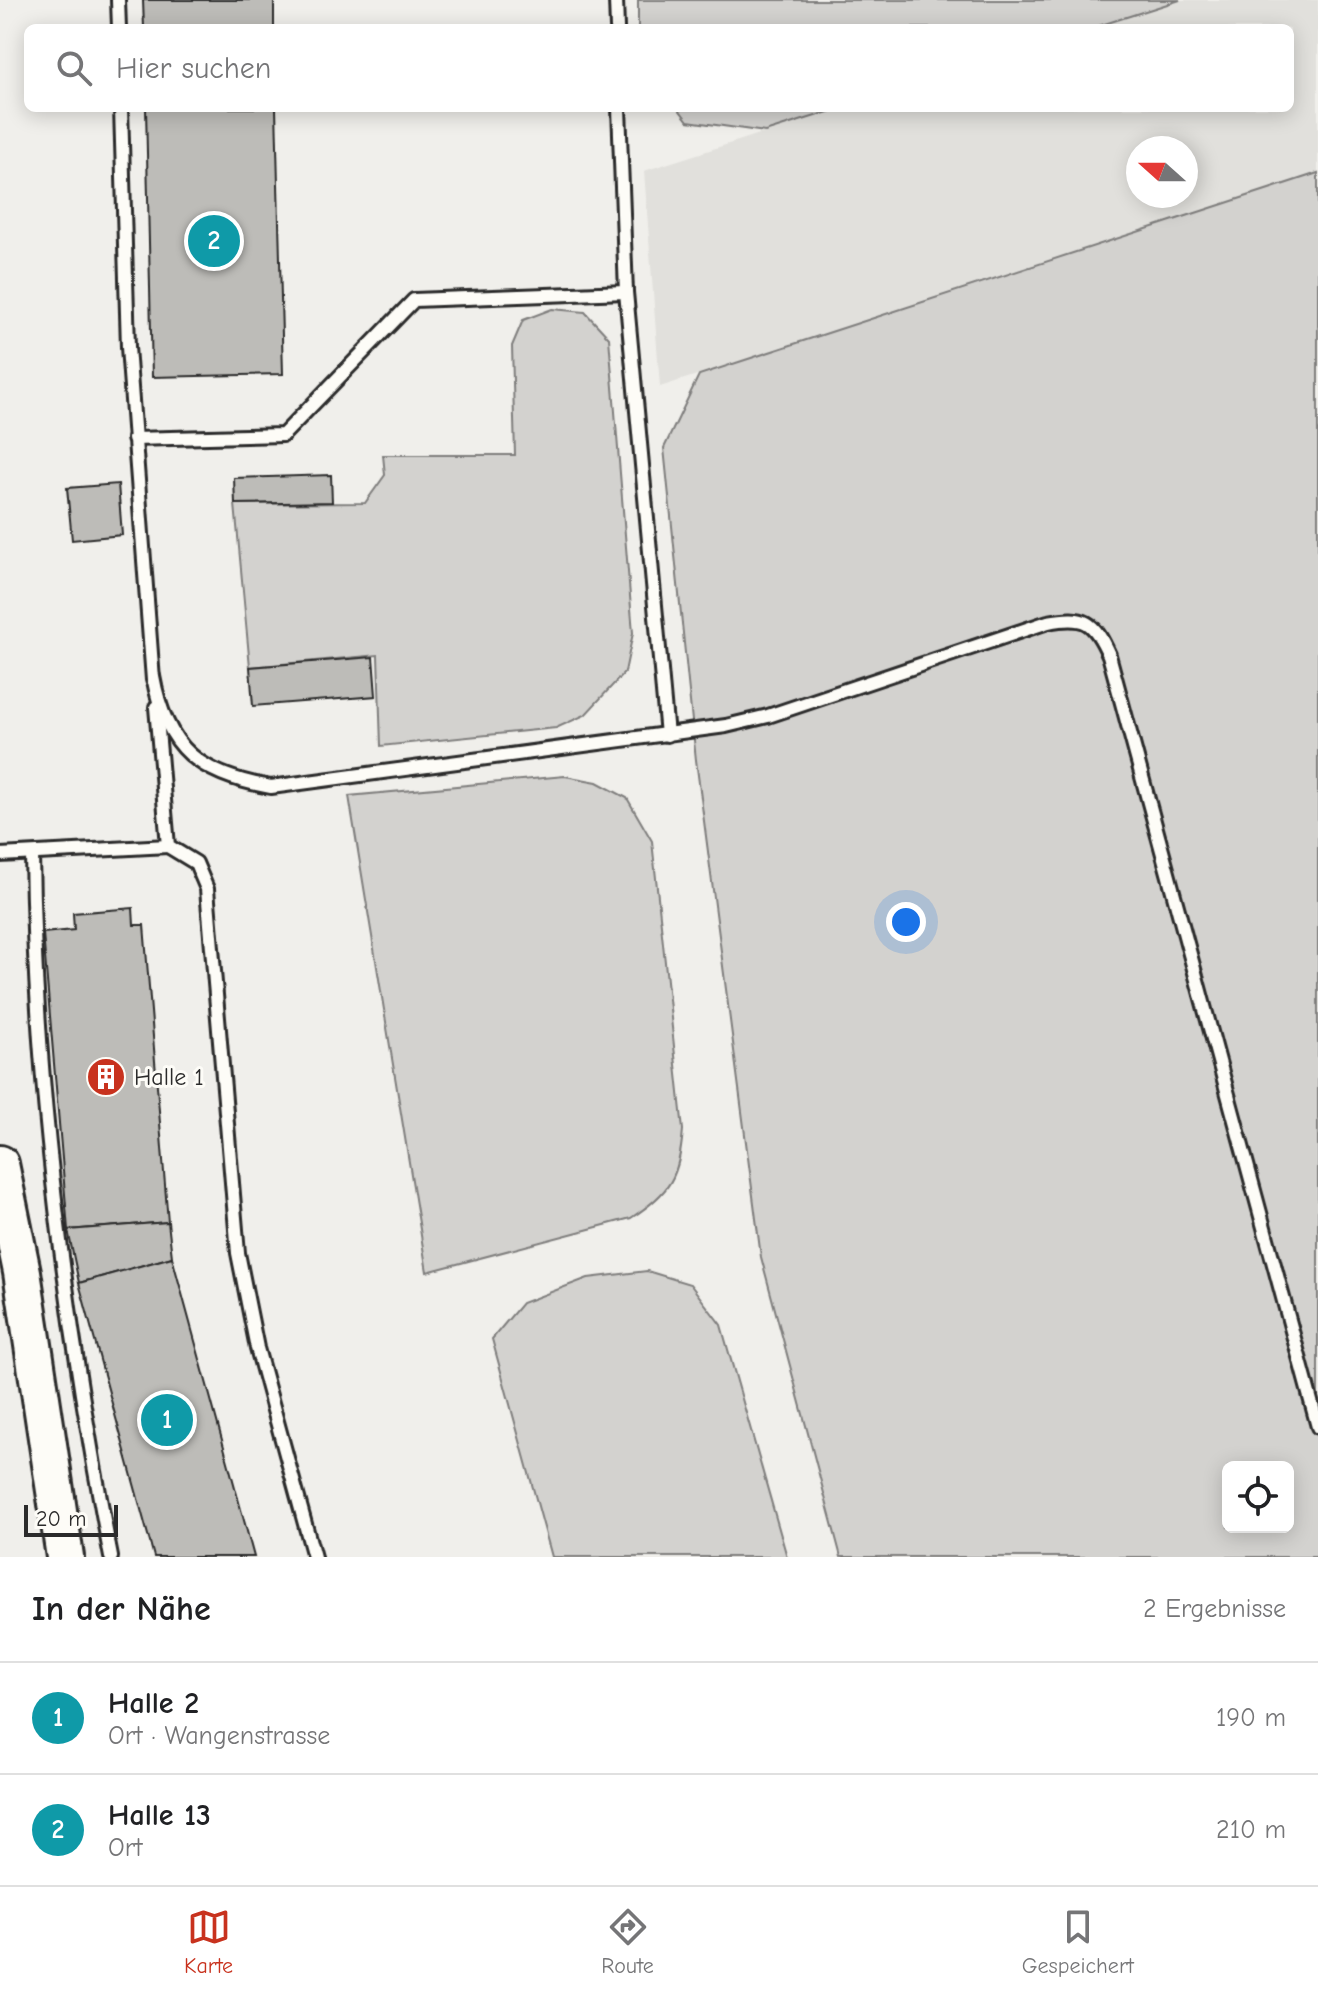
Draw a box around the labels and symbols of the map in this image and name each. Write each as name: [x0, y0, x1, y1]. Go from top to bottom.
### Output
north arrow: [1126, 136, 1198, 208]
pin: 2: [188, 211, 240, 271]
your location: [886, 902, 926, 942]
building icon: Halle 1: [85, 1056, 127, 1098]
place label: Halle 1: [134, 1063, 204, 1091]
pin: 1: [141, 1390, 193, 1450]
scale bar: [24, 1501, 118, 1537]

